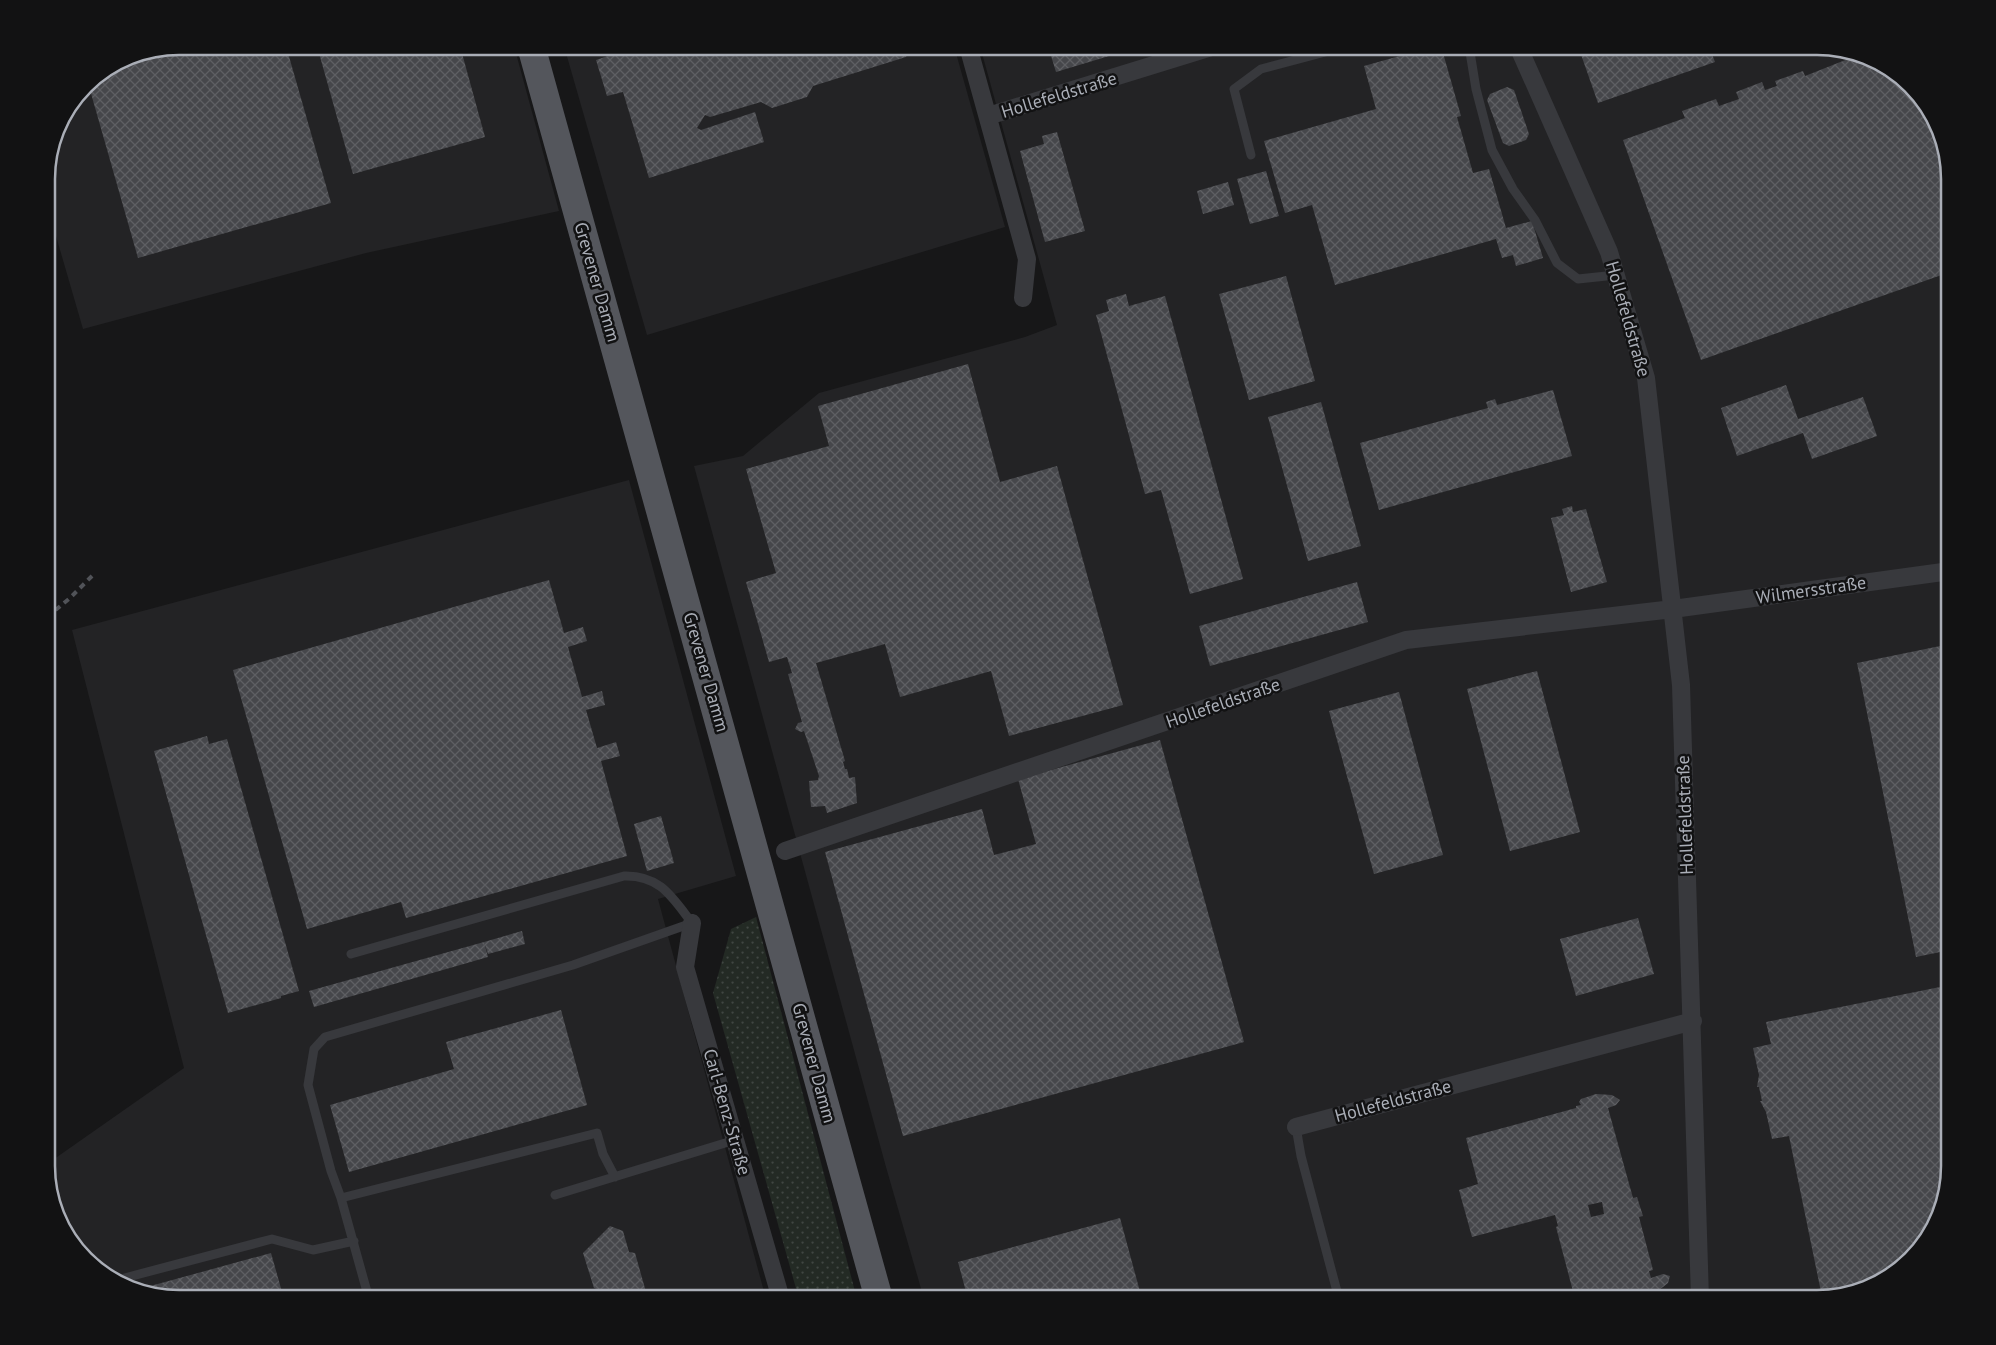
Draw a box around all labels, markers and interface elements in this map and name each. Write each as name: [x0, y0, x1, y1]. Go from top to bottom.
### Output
street label: Hollefeldstraße: [998, 66, 1119, 123]
street label: Grevener Damm: [569, 219, 626, 344]
street label: Hollefeldstraße: [1601, 258, 1656, 379]
street label: Wilmersstraße: [1754, 570, 1867, 609]
street label: Grevener Damm: [678, 609, 735, 734]
street label: Hollefeldstraße: [1163, 672, 1283, 733]
street label: Hollefeldstraße: [1671, 755, 1698, 875]
street label: Grevener Damm: [787, 1000, 842, 1125]
street label: Carl-Benz-Straße: [698, 1046, 757, 1178]
street label: Hollefeldstraße: [1332, 1074, 1454, 1127]

